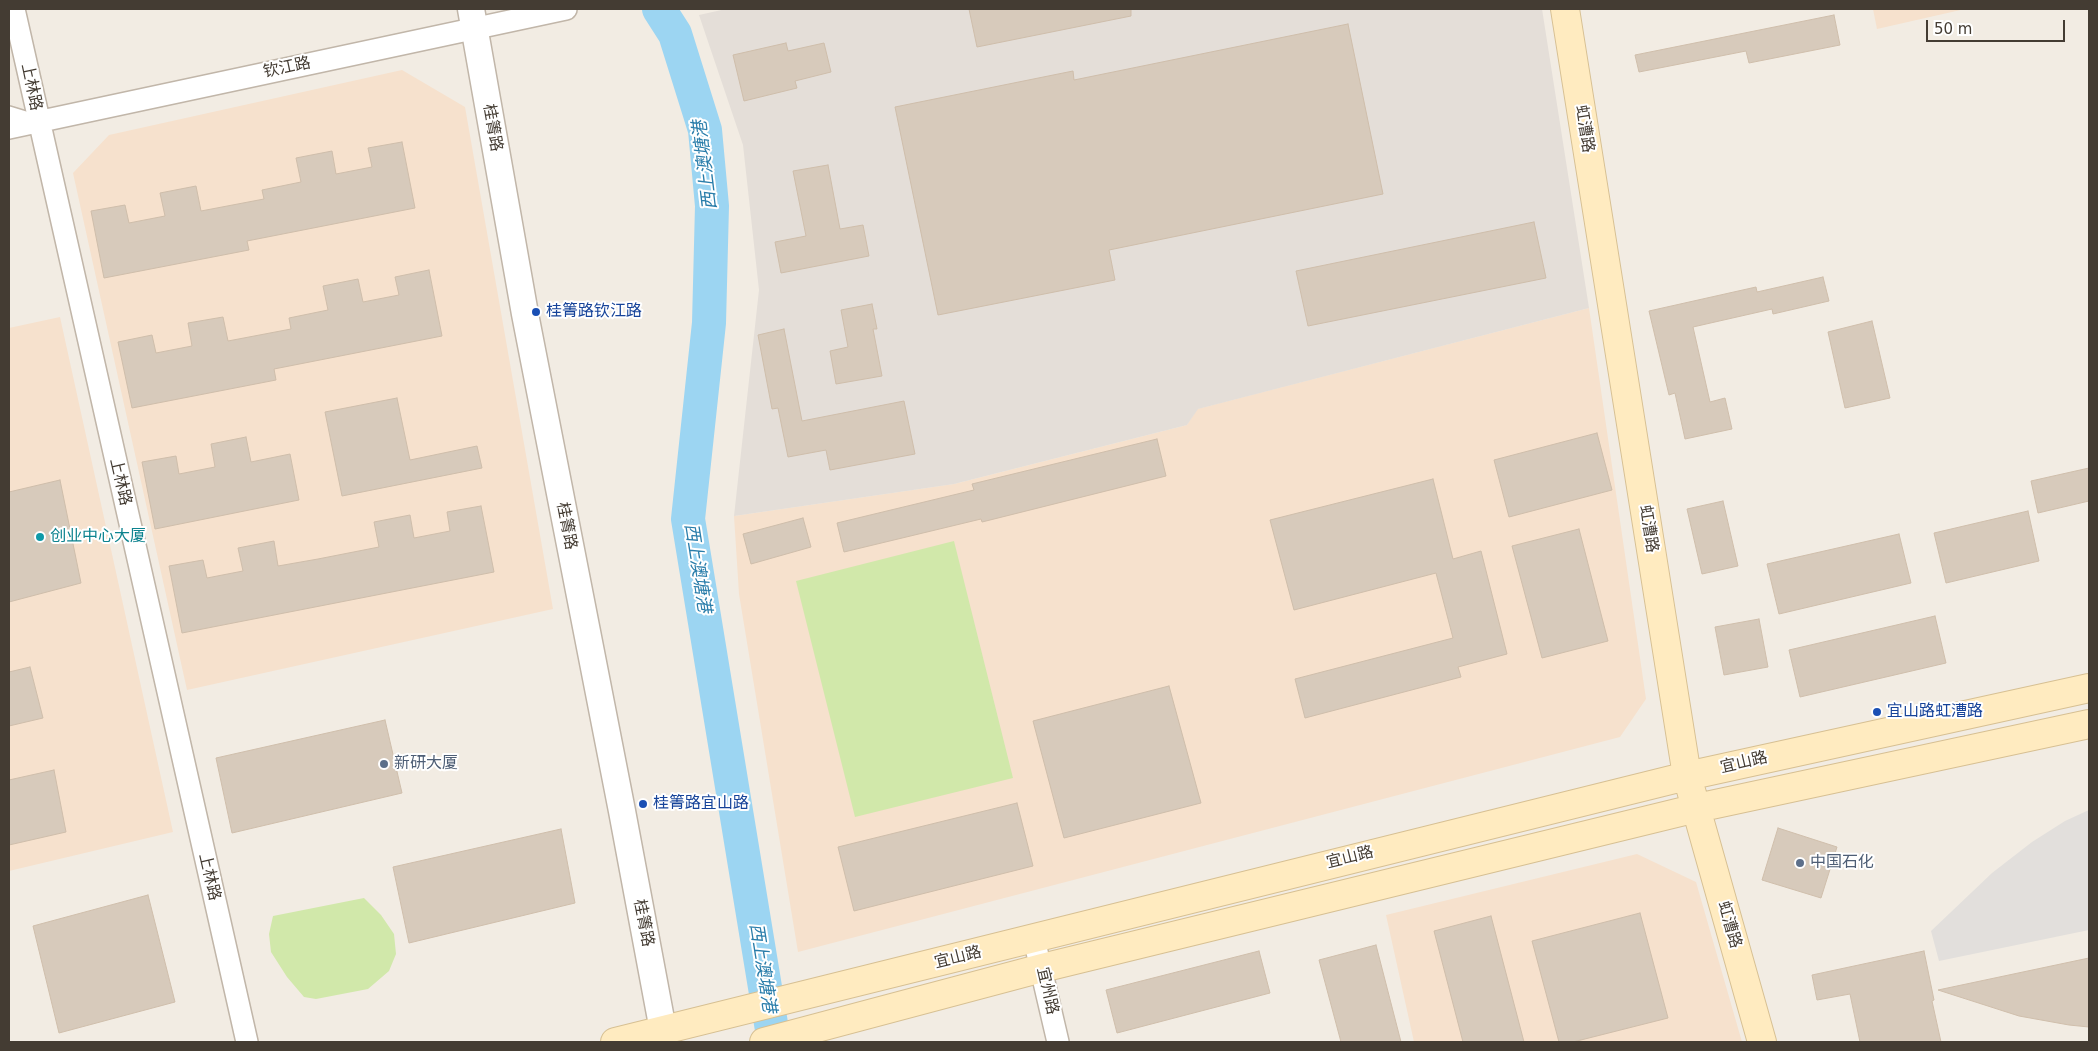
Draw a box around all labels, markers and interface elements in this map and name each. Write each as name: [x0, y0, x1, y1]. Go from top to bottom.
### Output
scale bar: [1928, 10, 2067, 42]
text: 50 m: [1934, 20, 1972, 38]
street label: 钦江路: [262, 54, 312, 82]
street label: 上林路: [17, 62, 45, 112]
street label: 桂箐路: [478, 103, 506, 153]
street label: 虹漕路: [1571, 104, 1597, 154]
water label: 西上澳塘港: [690, 119, 722, 211]
place label: 桂箐路钦江路: [546, 302, 642, 322]
marker: 桂箐路钦江路: [530, 306, 542, 318]
street label: 上林路: [105, 456, 135, 508]
street label: 桂箐路: [552, 501, 580, 551]
street label: 虹漕路: [1635, 504, 1661, 554]
water label: 西上澳塘港: [679, 522, 715, 614]
place label: 创业中心大厦: [50, 527, 146, 547]
marker: 创业中心大厦: [34, 531, 46, 543]
place label: 宜山路虹漕路: [1887, 702, 1983, 722]
marker: 宜山路虹漕路: [1871, 706, 1883, 718]
street label: 宜山路: [1718, 748, 1770, 778]
place label: 新研大厦: [394, 754, 458, 774]
marker: 新研大厦: [378, 758, 390, 770]
place label: 桂箐路宜山路: [653, 794, 749, 814]
marker: 桂箐路宜山路: [637, 798, 649, 810]
street label: 宜山路: [1324, 843, 1376, 873]
street label: 上林路: [194, 851, 224, 903]
place label: 中国石化: [1810, 853, 1874, 873]
marker: 中国石化: [1794, 857, 1806, 869]
street label: 桂箐路: [629, 898, 657, 948]
street label: 虹漕路: [1713, 899, 1745, 951]
water label: 西上澳塘港: [744, 922, 780, 1014]
street label: 宜山路: [932, 943, 984, 973]
street label: 宜州路: [1032, 965, 1062, 1017]

